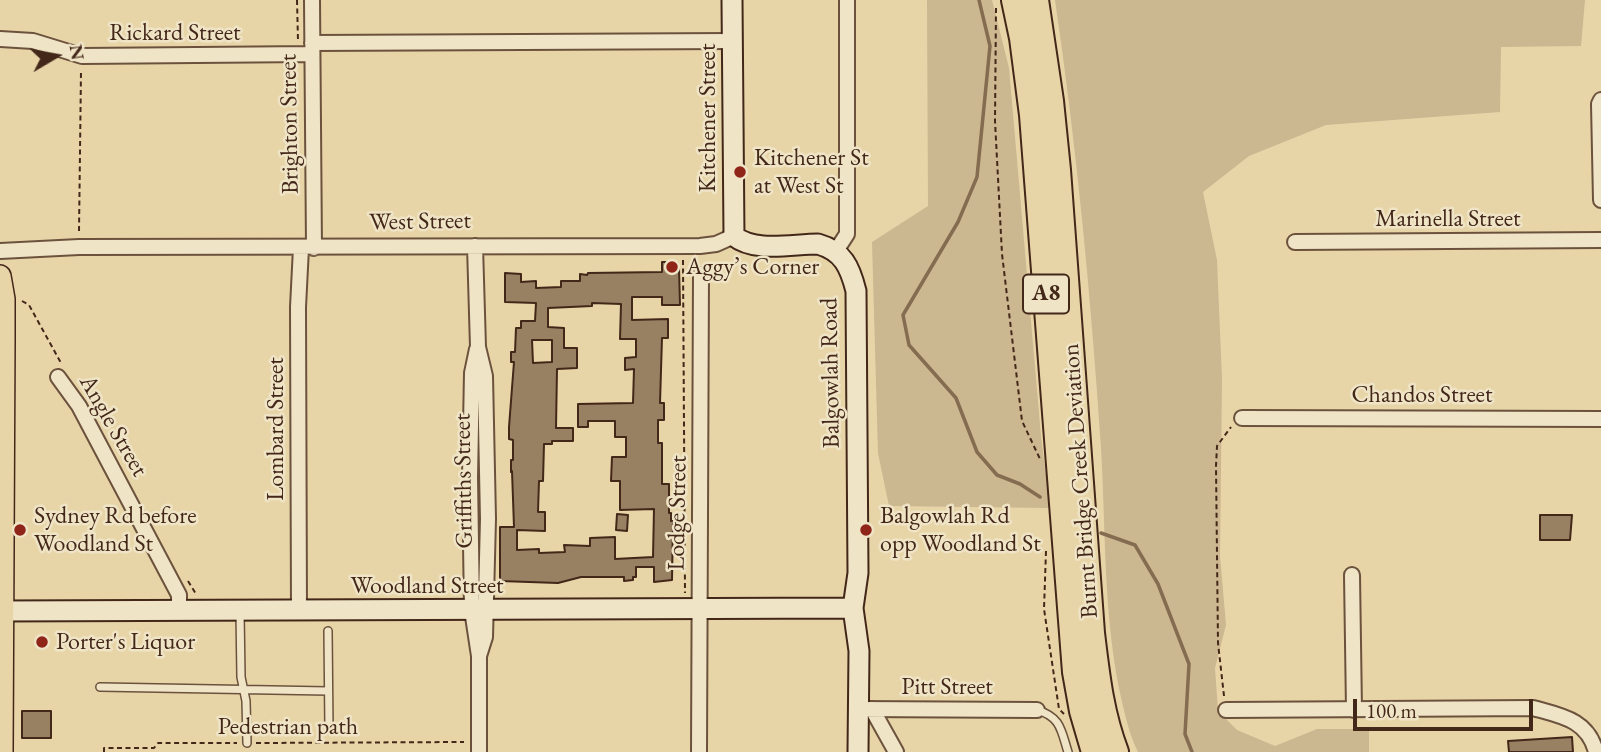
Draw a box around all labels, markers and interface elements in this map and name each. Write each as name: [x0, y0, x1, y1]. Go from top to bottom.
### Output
street label: Rickard Street: [109, 19, 241, 47]
north arrow: [21, 21, 91, 91]
text: N: [64, 43, 91, 62]
street label: Kitchener Street: [694, 44, 722, 192]
street label: Brighton Street: [274, 54, 306, 194]
place label: Kitchener St at West St: [754, 144, 869, 200]
marker: Kitchener St at West St: [732, 164, 748, 180]
street label: Marinella Street: [1375, 205, 1521, 233]
street label: West Street: [369, 207, 471, 237]
place label: Aggy’s Corner: [686, 253, 819, 281]
marker: Aggy’s Corner: [664, 259, 680, 275]
road number: A8: [1023, 274, 1069, 314]
street label: Balgowlah Road: [815, 297, 847, 449]
street label: Burnt Bridge Creek Deviation: [1057, 343, 1105, 619]
street label: Lombard Street: [262, 357, 290, 501]
street label: Angle Street: [72, 370, 154, 482]
street label: Chandos Street: [1352, 381, 1492, 409]
street label: Griffiths Street: [448, 413, 480, 549]
street label: Lodge Street: [663, 455, 693, 571]
place label: Sydney Rd before Woodland St: [34, 502, 197, 558]
place label: Balgowlah Rd opp Woodland St: [880, 502, 1041, 558]
marker: Sydney Rd before Woodland St: [12, 522, 28, 538]
marker: Balgowlah Rd opp Woodland St: [858, 522, 874, 538]
street label: Woodland Street: [350, 572, 504, 600]
place label: Porter's Liquor: [56, 628, 195, 656]
marker: Porter's Liquor: [34, 634, 50, 650]
street label: Pitt Street: [901, 673, 993, 701]
scale bar: [1356, 686, 1536, 730]
text: 100 m: [1366, 697, 1417, 724]
street label: Pedestrian path: [218, 713, 358, 741]

